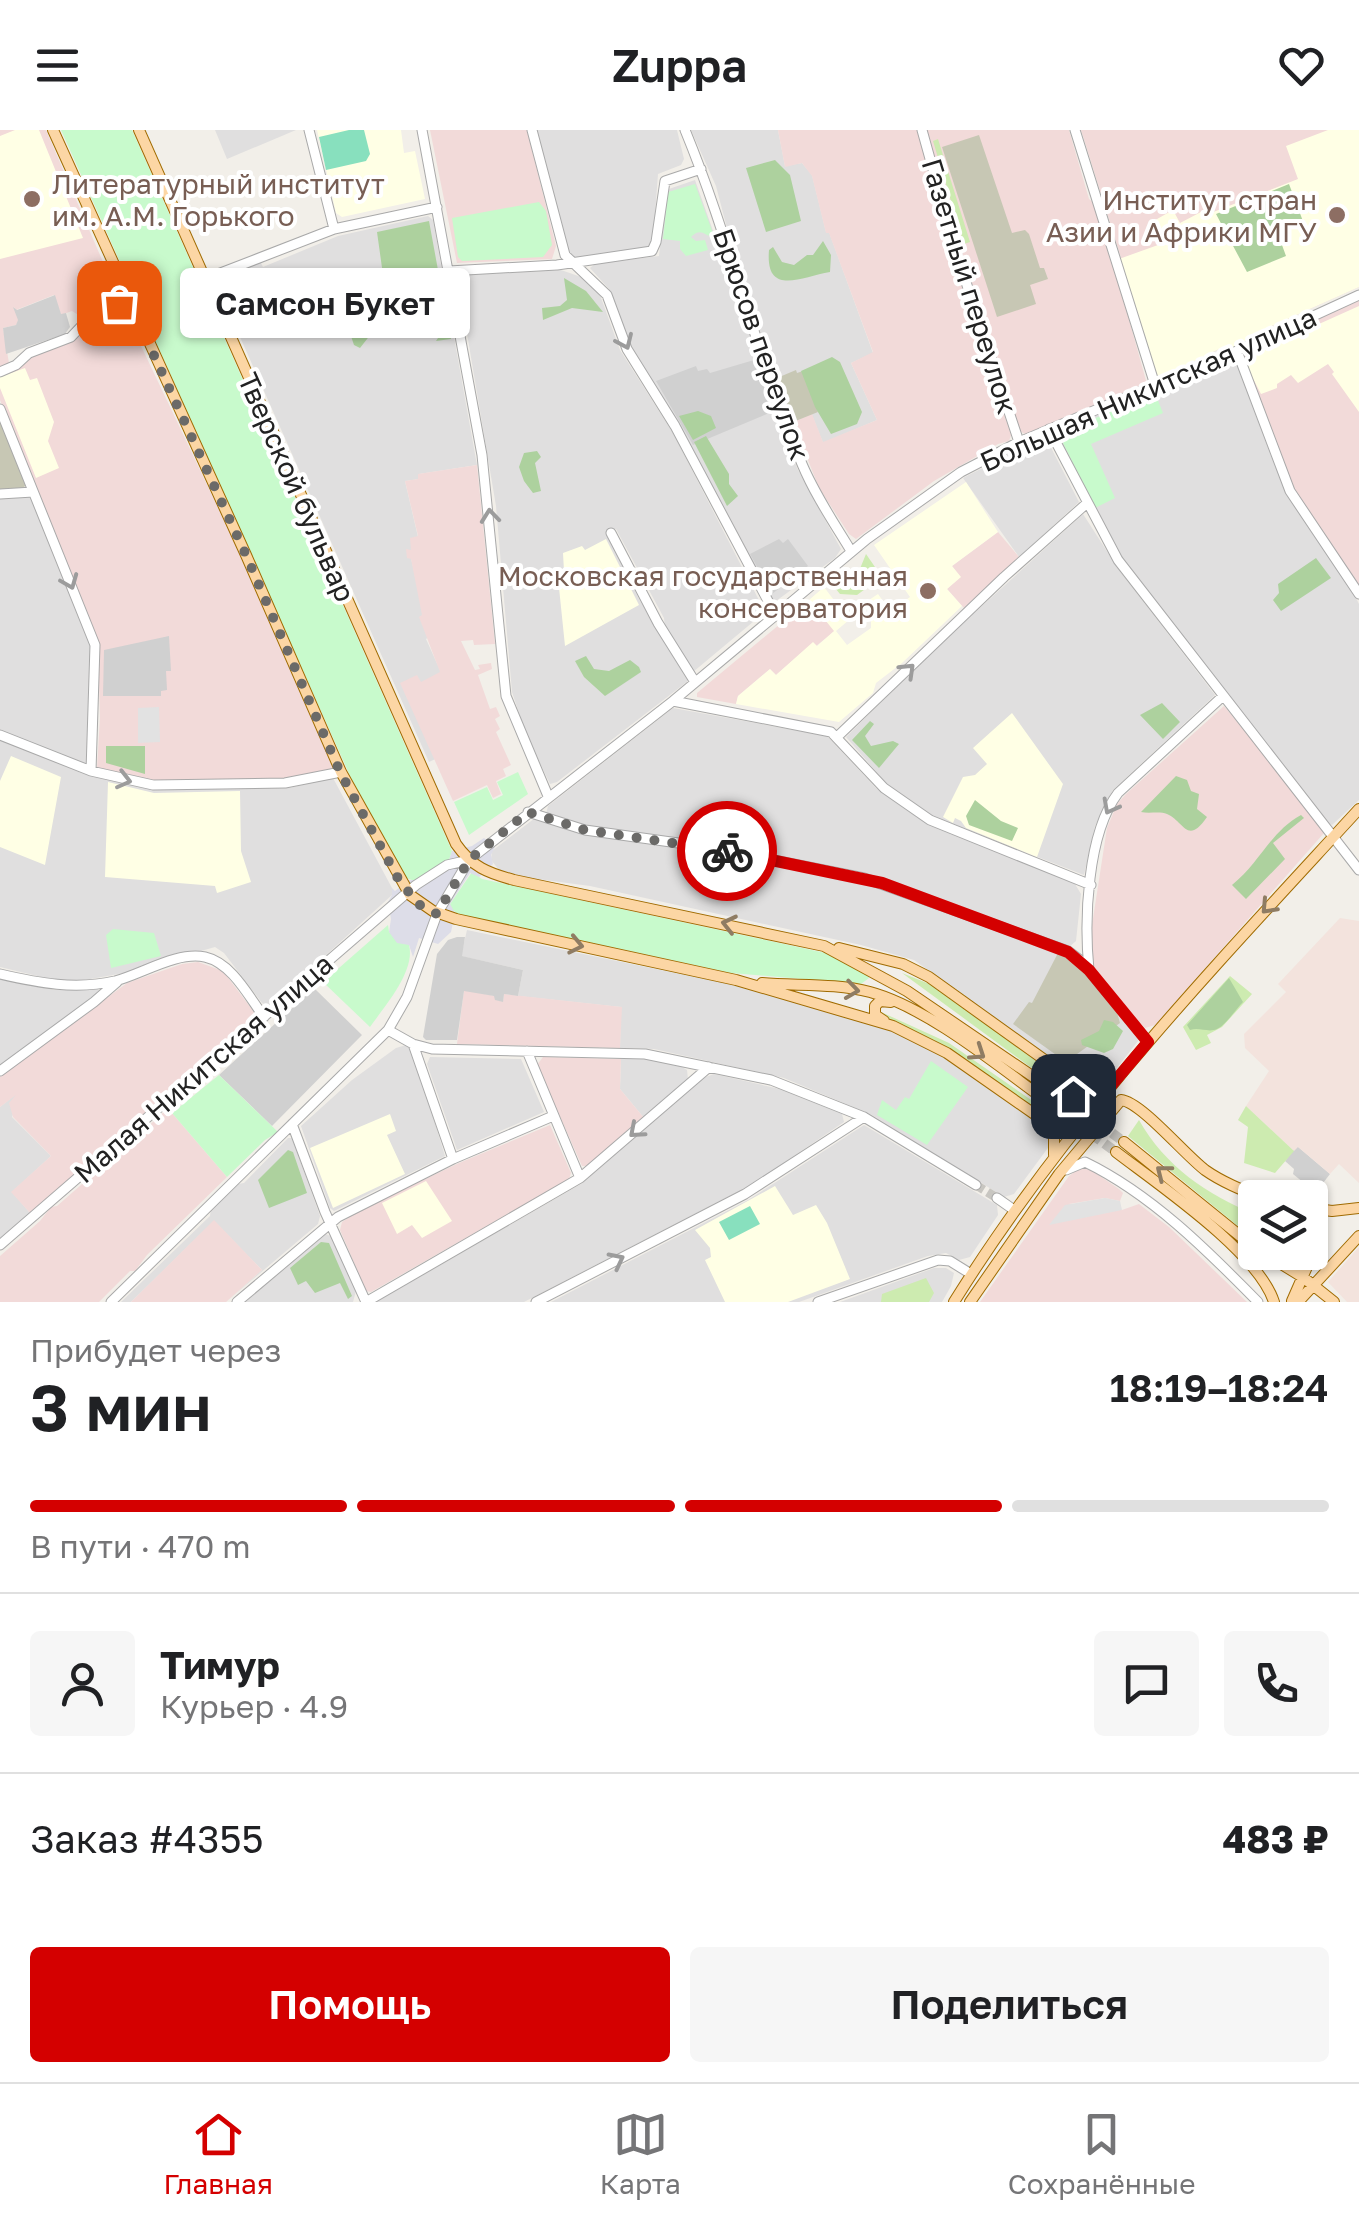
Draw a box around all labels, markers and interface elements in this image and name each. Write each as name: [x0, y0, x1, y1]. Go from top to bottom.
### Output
icon: menu: [30, 38, 85, 93]
text: Zuppa: [612, 38, 747, 92]
icon: heart: [1274, 38, 1329, 93]
street label: Газетный переулок: [915, 154, 1025, 418]
place label: Литературный институт им. А.М. Горького: [52, 167, 385, 232]
place label: Институт стран Азии и Африки МГУ: [1046, 183, 1317, 248]
marker: Литературный институт им. А.М. Горького: [21, 188, 43, 210]
marker: Институт стран Азии и Африки МГУ: [1326, 204, 1348, 226]
street label: Брюсов переулок: [707, 224, 817, 464]
pin: [77, 261, 162, 346]
callout: Самсон Букет: [179, 268, 469, 338]
icon: bag: [92, 276, 147, 331]
text: Самсон Букет: [215, 284, 435, 322]
street label: Большая Никитская улица: [975, 300, 1321, 478]
one-way arrow: [612, 331, 632, 349]
street label: Тверской бульвар: [232, 367, 362, 607]
one-way arrow: [480, 508, 501, 524]
place label: Московская государственная консерватория: [498, 559, 908, 624]
one-way arrow: [59, 572, 79, 590]
marker: Московская государственная консерватория: [917, 580, 939, 602]
one-way arrow: [896, 663, 914, 681]
one-way arrow: [115, 768, 132, 789]
one-way arrow: [1103, 796, 1123, 814]
courier: [677, 801, 777, 901]
icon: bike: [700, 824, 755, 879]
one-way arrow: [1262, 895, 1280, 914]
one-way arrow: [721, 915, 738, 936]
one-way arrow: [567, 934, 584, 955]
street label: Малая Никитская улица: [67, 947, 339, 1189]
one-way arrow: [845, 979, 861, 1000]
one-way arrow: [966, 1041, 985, 1059]
pin: [1031, 1054, 1116, 1139]
icon: home: [1046, 1069, 1101, 1124]
one-way arrow: [629, 1120, 647, 1138]
one-way arrow: [1156, 1166, 1174, 1184]
map controls: [1238, 1180, 1328, 1270]
button: layers: [1238, 1180, 1328, 1270]
one-way arrow: [607, 1253, 625, 1272]
text: Прибудет через: [30, 1331, 281, 1369]
text: 18:19–18:24: [1110, 1365, 1329, 1410]
text: 3 мин: [30, 1367, 212, 1445]
text: В пути · 470 m: [30, 1527, 251, 1565]
button: person: [30, 1631, 135, 1736]
button: chat: [1094, 1631, 1199, 1736]
button: phone: [1224, 1631, 1329, 1736]
text: Тимур: [160, 1642, 280, 1687]
text: Курьер · 4.9: [160, 1687, 348, 1725]
text: Заказ #4355: [30, 1816, 264, 1861]
text: 483 ₽: [1223, 1816, 1329, 1861]
button: Помощь: [30, 1947, 670, 2062]
button: Поделиться: [690, 1947, 1329, 2062]
tab: Главная: [163, 2107, 273, 2200]
tab: Карта: [600, 2107, 681, 2200]
tab: Сохранённые: [1008, 2107, 1196, 2200]

